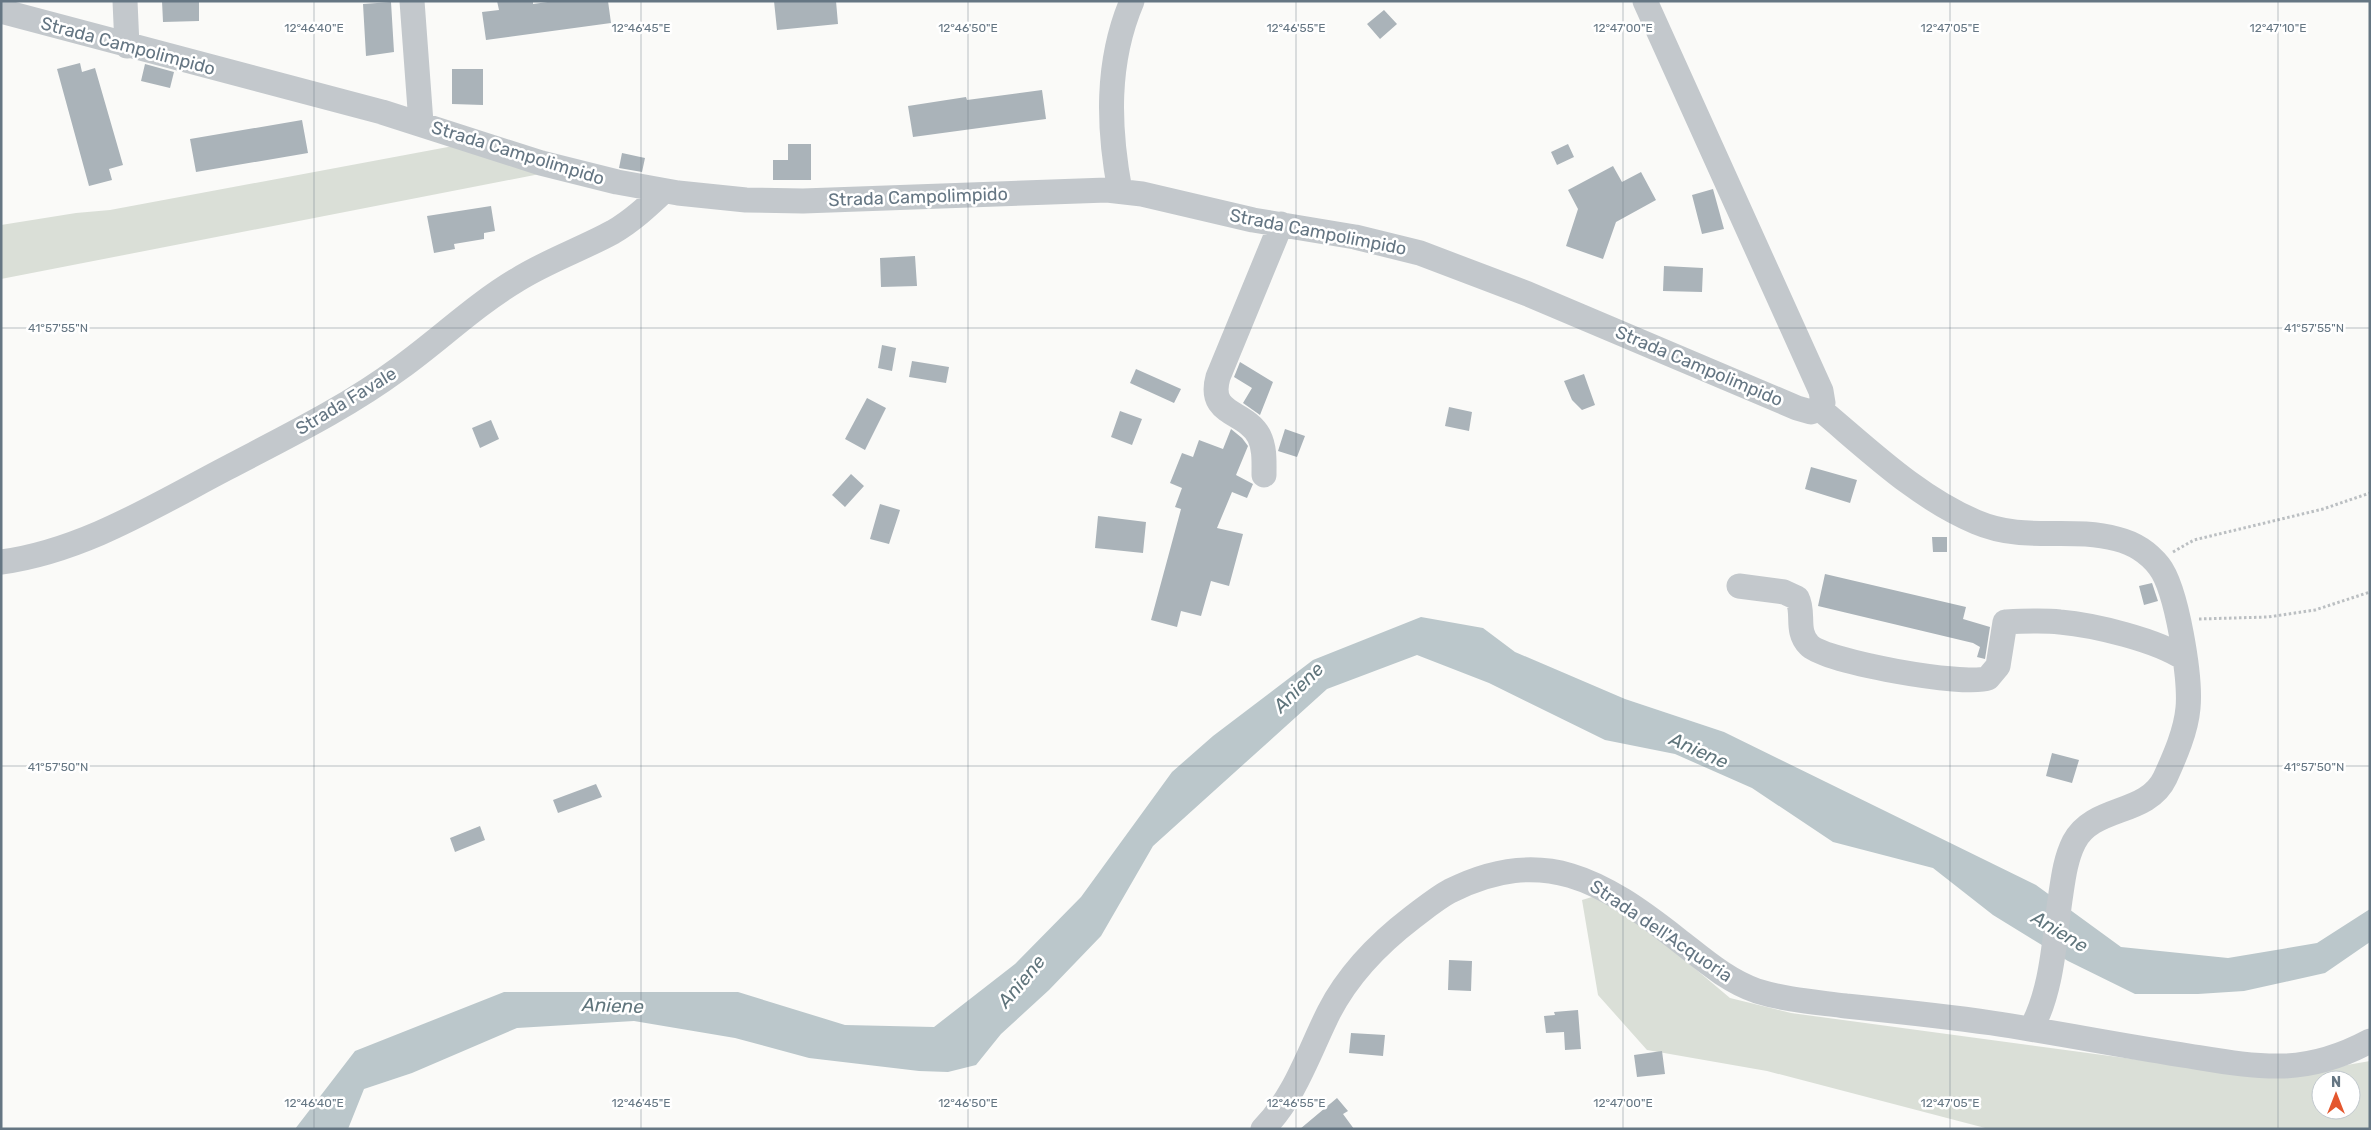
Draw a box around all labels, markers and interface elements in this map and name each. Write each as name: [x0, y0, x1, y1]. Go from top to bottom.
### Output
street label: Strada Campolimpido: [38, 12, 218, 80]
text: 12°46'40"E: [284, 21, 344, 35]
text: 12°46'45"E: [612, 21, 670, 35]
text: 12°46'50"E: [938, 21, 998, 35]
text: 12°46'55"E: [1266, 21, 1326, 35]
text: 12°47'00"E: [1593, 21, 1653, 35]
text: 12°47'05"E: [1921, 21, 1979, 35]
text: 12°47'10"E: [2250, 21, 2306, 35]
street label: Strada Campolimpido: [429, 116, 607, 190]
street label: Strada Campolimpido: [828, 183, 1008, 211]
street label: Strada Campolimpido: [1228, 204, 1408, 260]
text: 41°57'55"N: [28, 321, 88, 335]
street label: Strada Campolimpido: [1612, 321, 1786, 411]
text: 41°57'55"N: [2284, 321, 2344, 335]
street label: Strada Favale: [292, 362, 400, 440]
water label: Aniene: [1268, 657, 1329, 718]
water label: Aniene: [1665, 727, 1732, 774]
text: 41°57'50"N: [28, 760, 88, 774]
text: 41°57'50"N: [2284, 760, 2344, 774]
street label: Strada dell'Acquoria: [1586, 875, 1736, 987]
water label: Aniene: [2027, 905, 2092, 957]
water label: Aniene: [992, 950, 1050, 1013]
water label: Aniene: [581, 993, 645, 1018]
north arrow: [2311, 1070, 2361, 1120]
text: N: [2331, 1074, 2341, 1091]
text: 12°46'40"E: [284, 1096, 344, 1110]
text: 12°46'45"E: [612, 1096, 670, 1110]
text: 12°46'50"E: [938, 1096, 998, 1110]
text: 12°46'55"E: [1266, 1096, 1326, 1110]
text: 12°47'00"E: [1593, 1096, 1653, 1110]
text: 12°47'05"E: [1921, 1096, 1979, 1110]

